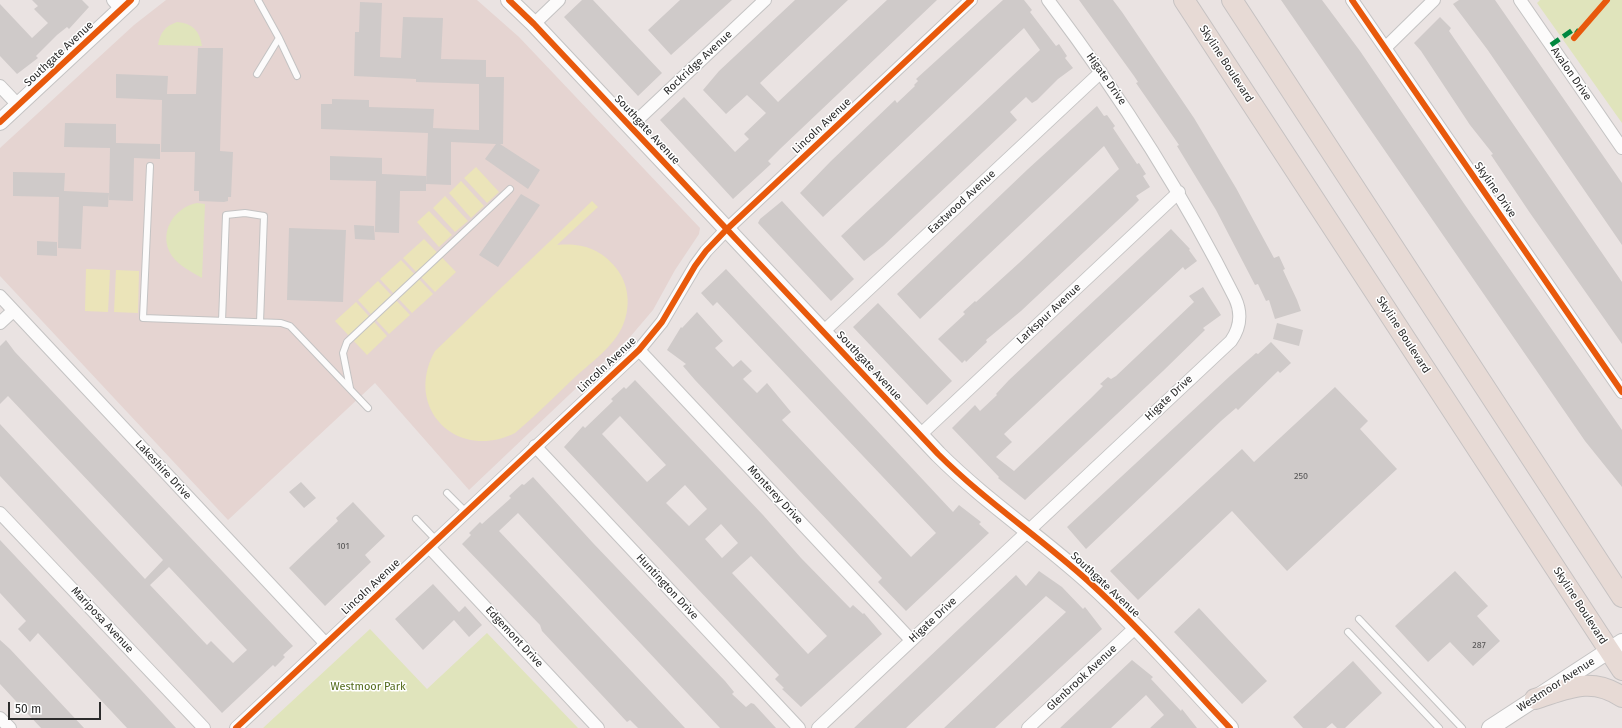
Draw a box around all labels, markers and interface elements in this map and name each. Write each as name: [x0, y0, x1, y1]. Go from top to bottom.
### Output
street label: Southgate Avenue: [22, 18, 96, 90]
street label: Skyline Boulevard: [1196, 23, 1256, 105]
street label: Rockridge Avenue: [661, 28, 735, 98]
street label: Avalon Drive: [1548, 45, 1594, 103]
street label: Higate Drive: [1083, 50, 1129, 108]
street label: Southgate Avenue: [611, 93, 683, 167]
street label: Lincoln Avenue: [790, 95, 854, 157]
street label: Skyline Drive: [1471, 160, 1519, 220]
street label: Eastwood Avenue: [926, 167, 998, 237]
street label: Larkspur Avenue: [1014, 281, 1084, 347]
street label: Skyline Boulevard: [1373, 294, 1433, 376]
street label: Southgate Avenue: [833, 329, 905, 403]
street label: Lincoln Avenue: [575, 334, 639, 396]
street label: Higate Drive: [1142, 373, 1196, 423]
street label: Lakeshire Drive: [132, 438, 194, 502]
street label: Monterey Drive: [745, 463, 805, 527]
house number: 250: [1294, 471, 1308, 481]
house number: 101: [337, 541, 349, 551]
street label: Southgate Avenue: [1068, 549, 1142, 621]
street label: Huntington Drive: [633, 551, 701, 623]
street label: Lincoln Avenue: [339, 556, 403, 618]
street label: Skyline Boulevard: [1550, 565, 1610, 647]
street label: Mariposa Avenue: [68, 584, 136, 656]
street label: Higate Drive: [906, 595, 960, 645]
street label: Edgemont Drive: [482, 604, 546, 670]
house number: 287: [1472, 640, 1486, 650]
street label: Glenbrook Avenue: [1044, 642, 1120, 714]
street label: Westmoor Avenue: [1515, 655, 1597, 715]
park label: Westmoor Park: [330, 680, 406, 694]
scale bar: [10, 694, 103, 720]
text: 50 m: [15, 702, 41, 716]

